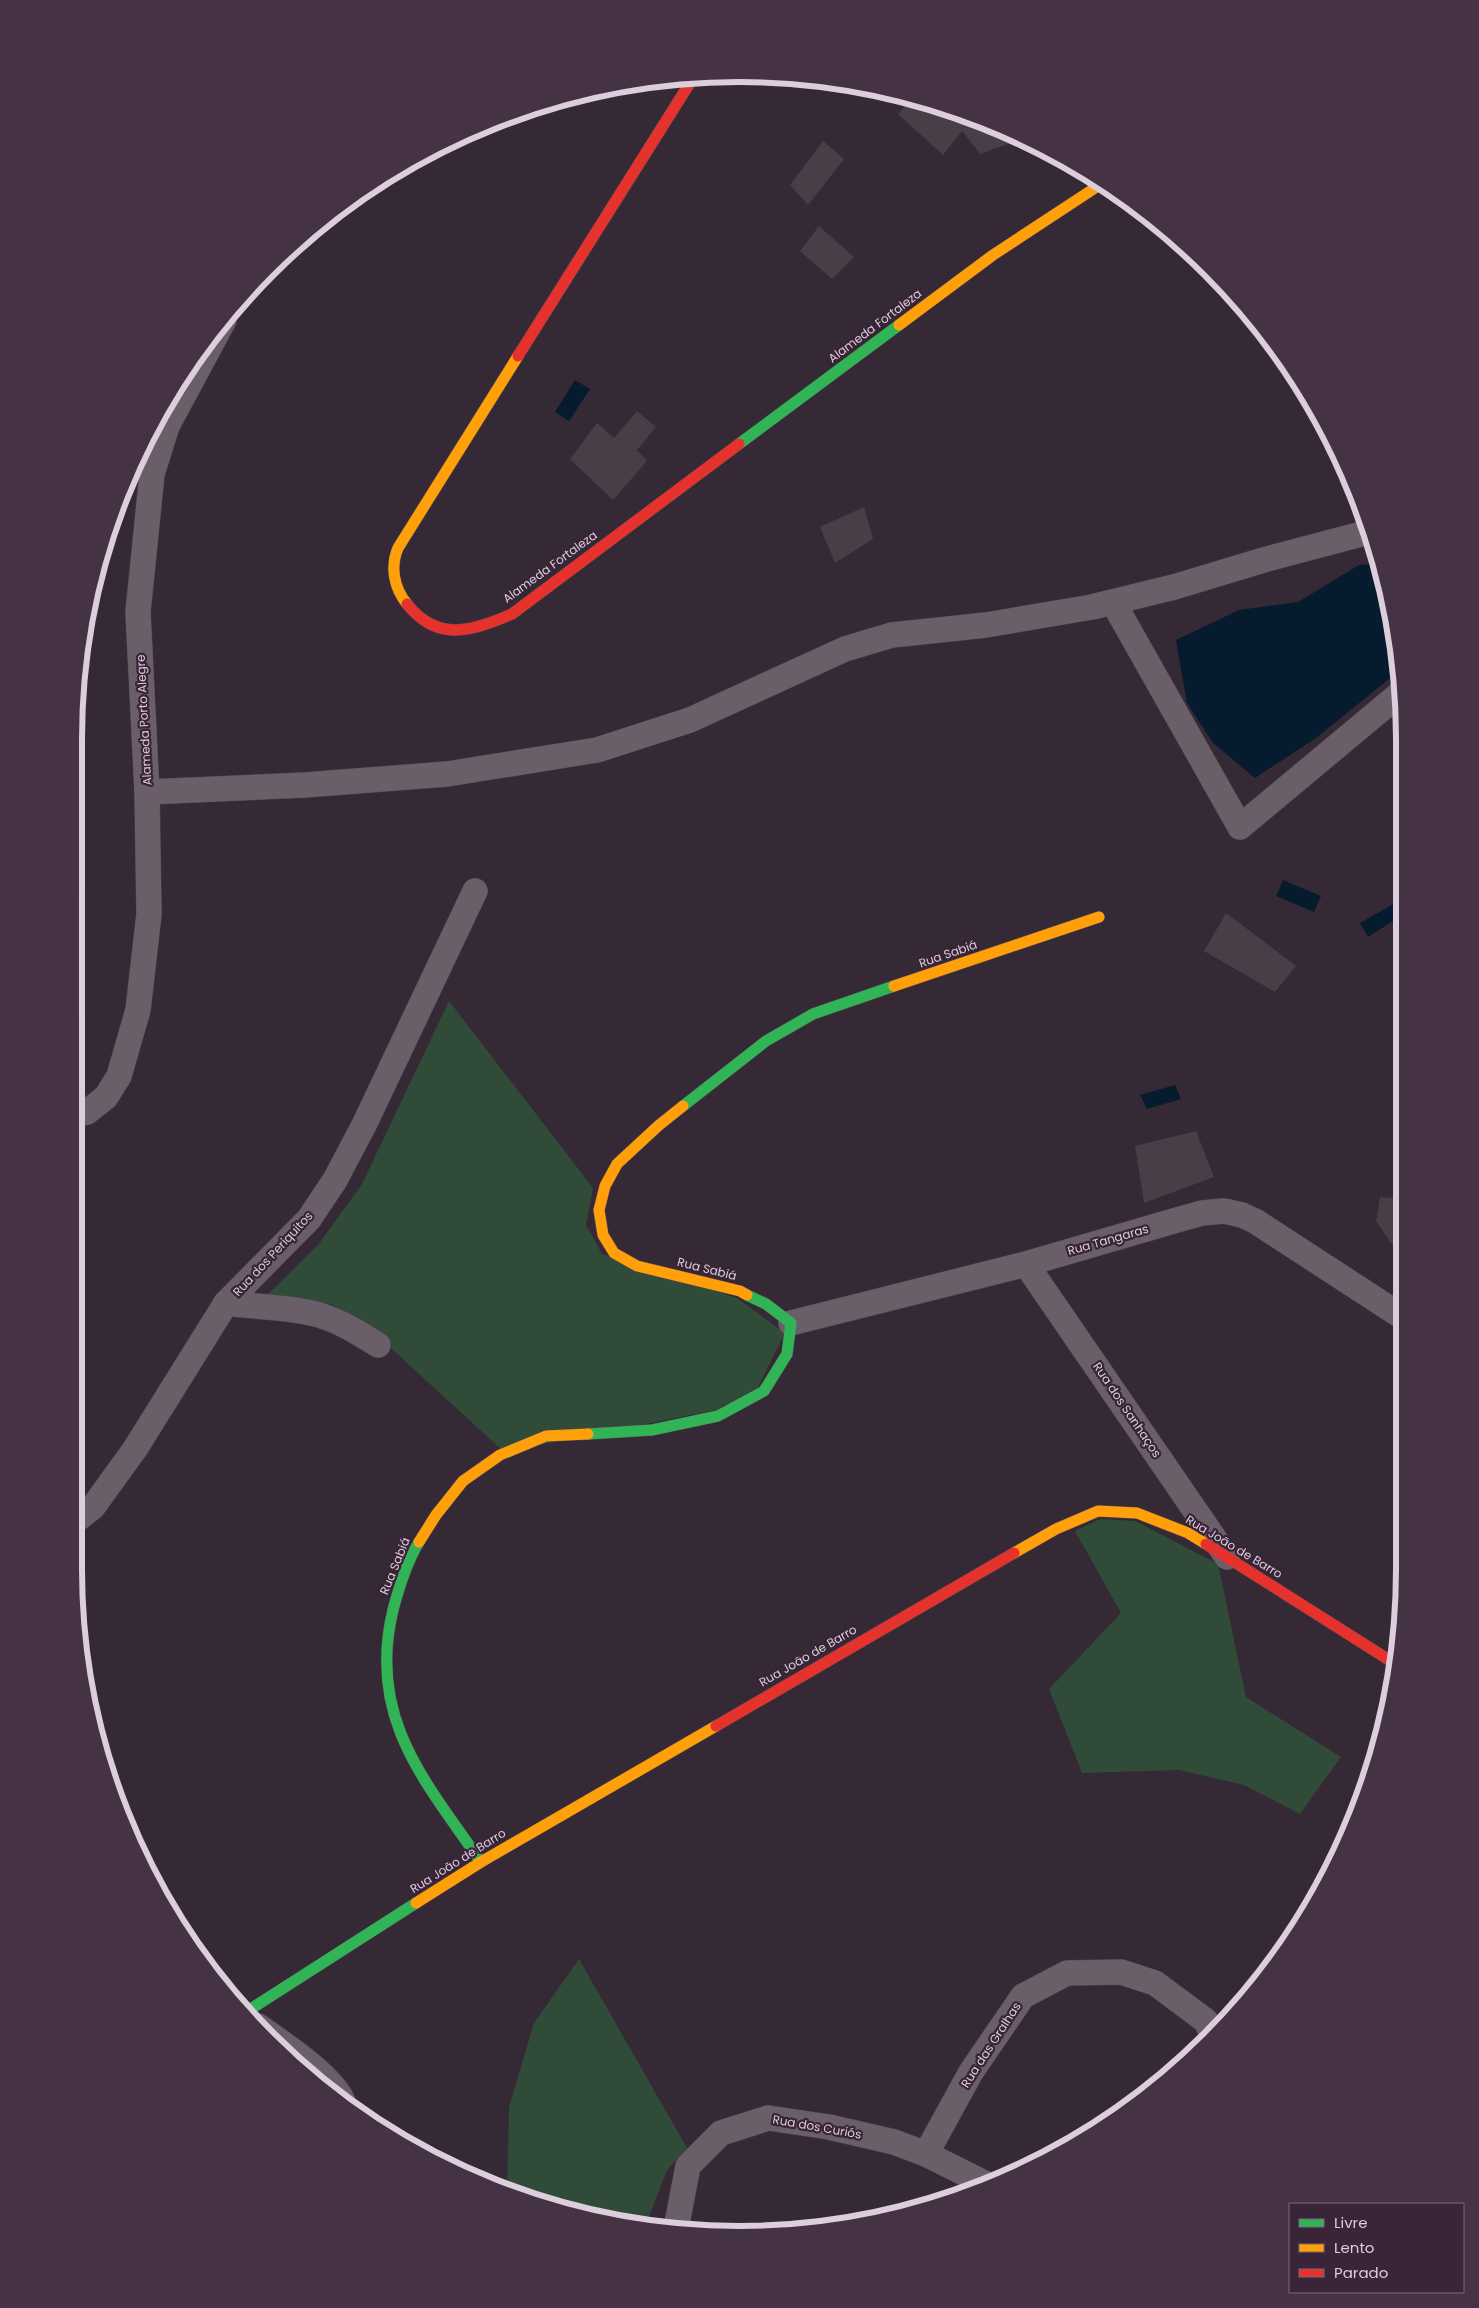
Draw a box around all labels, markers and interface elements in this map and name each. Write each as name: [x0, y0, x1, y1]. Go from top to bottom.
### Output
street label: Alameda Fortaleza: [824, 285, 925, 366]
street label: Alameda Fortaleza: [499, 526, 600, 607]
street label: Alameda Porto Alegre: [132, 654, 155, 786]
street label: Rua Sabiá: [916, 936, 979, 971]
street label: Rua dos Periquitos: [229, 1207, 317, 1300]
street label: Rua Tangaras: [1065, 1220, 1150, 1259]
street label: Rua Sabiá: [676, 1253, 739, 1284]
street label: Rua dos Sanhaços: [1089, 1359, 1166, 1461]
street label: Rua João de Barro: [1183, 1511, 1286, 1582]
street label: Rua Sabiá: [375, 1535, 414, 1597]
street label: Rua João de Barro: [756, 1621, 860, 1690]
street label: Rua João de Barro: [407, 1824, 509, 1897]
street label: Rua das Gralhas: [957, 1999, 1025, 2091]
street label: Rua dos Curiós: [771, 2110, 863, 2143]
legend: [1289, 2203, 1464, 2293]
text: Livre: [1334, 2212, 1367, 2233]
text: Lento: [1334, 2237, 1374, 2258]
text: Parado: [1334, 2262, 1388, 2283]

